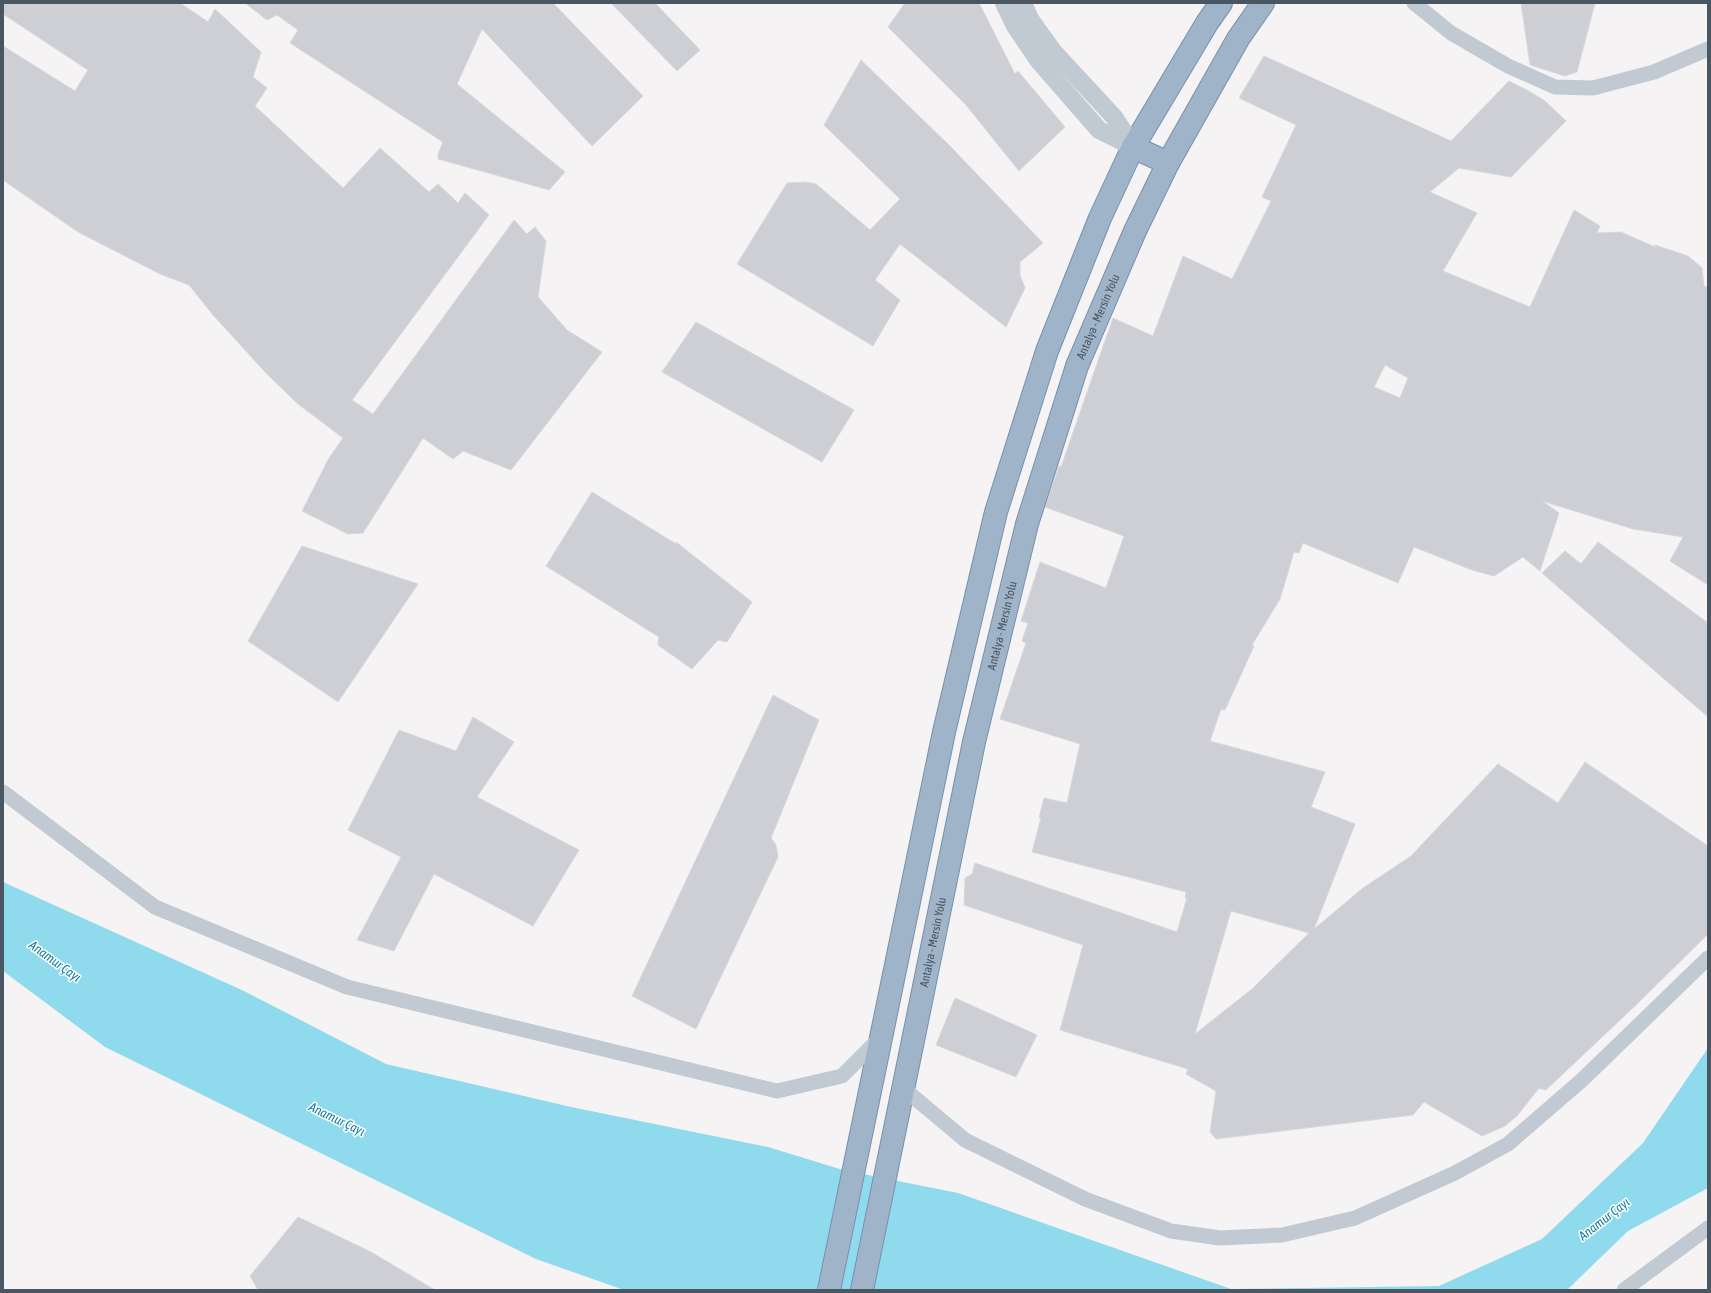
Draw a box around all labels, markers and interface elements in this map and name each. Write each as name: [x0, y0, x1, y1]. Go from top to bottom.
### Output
street label: Antalya - Mersin Yolu: [1074, 272, 1123, 362]
street label: Antalya - Mersin Yolu: [985, 579, 1020, 672]
street label: Antalya - Mersin Yolu: [917, 896, 949, 988]
water label: Anamur Çayı: [25, 937, 84, 985]
water label: Anamur Çayı: [306, 1099, 367, 1139]
water label: Anamur Çayı: [1575, 1195, 1632, 1244]

